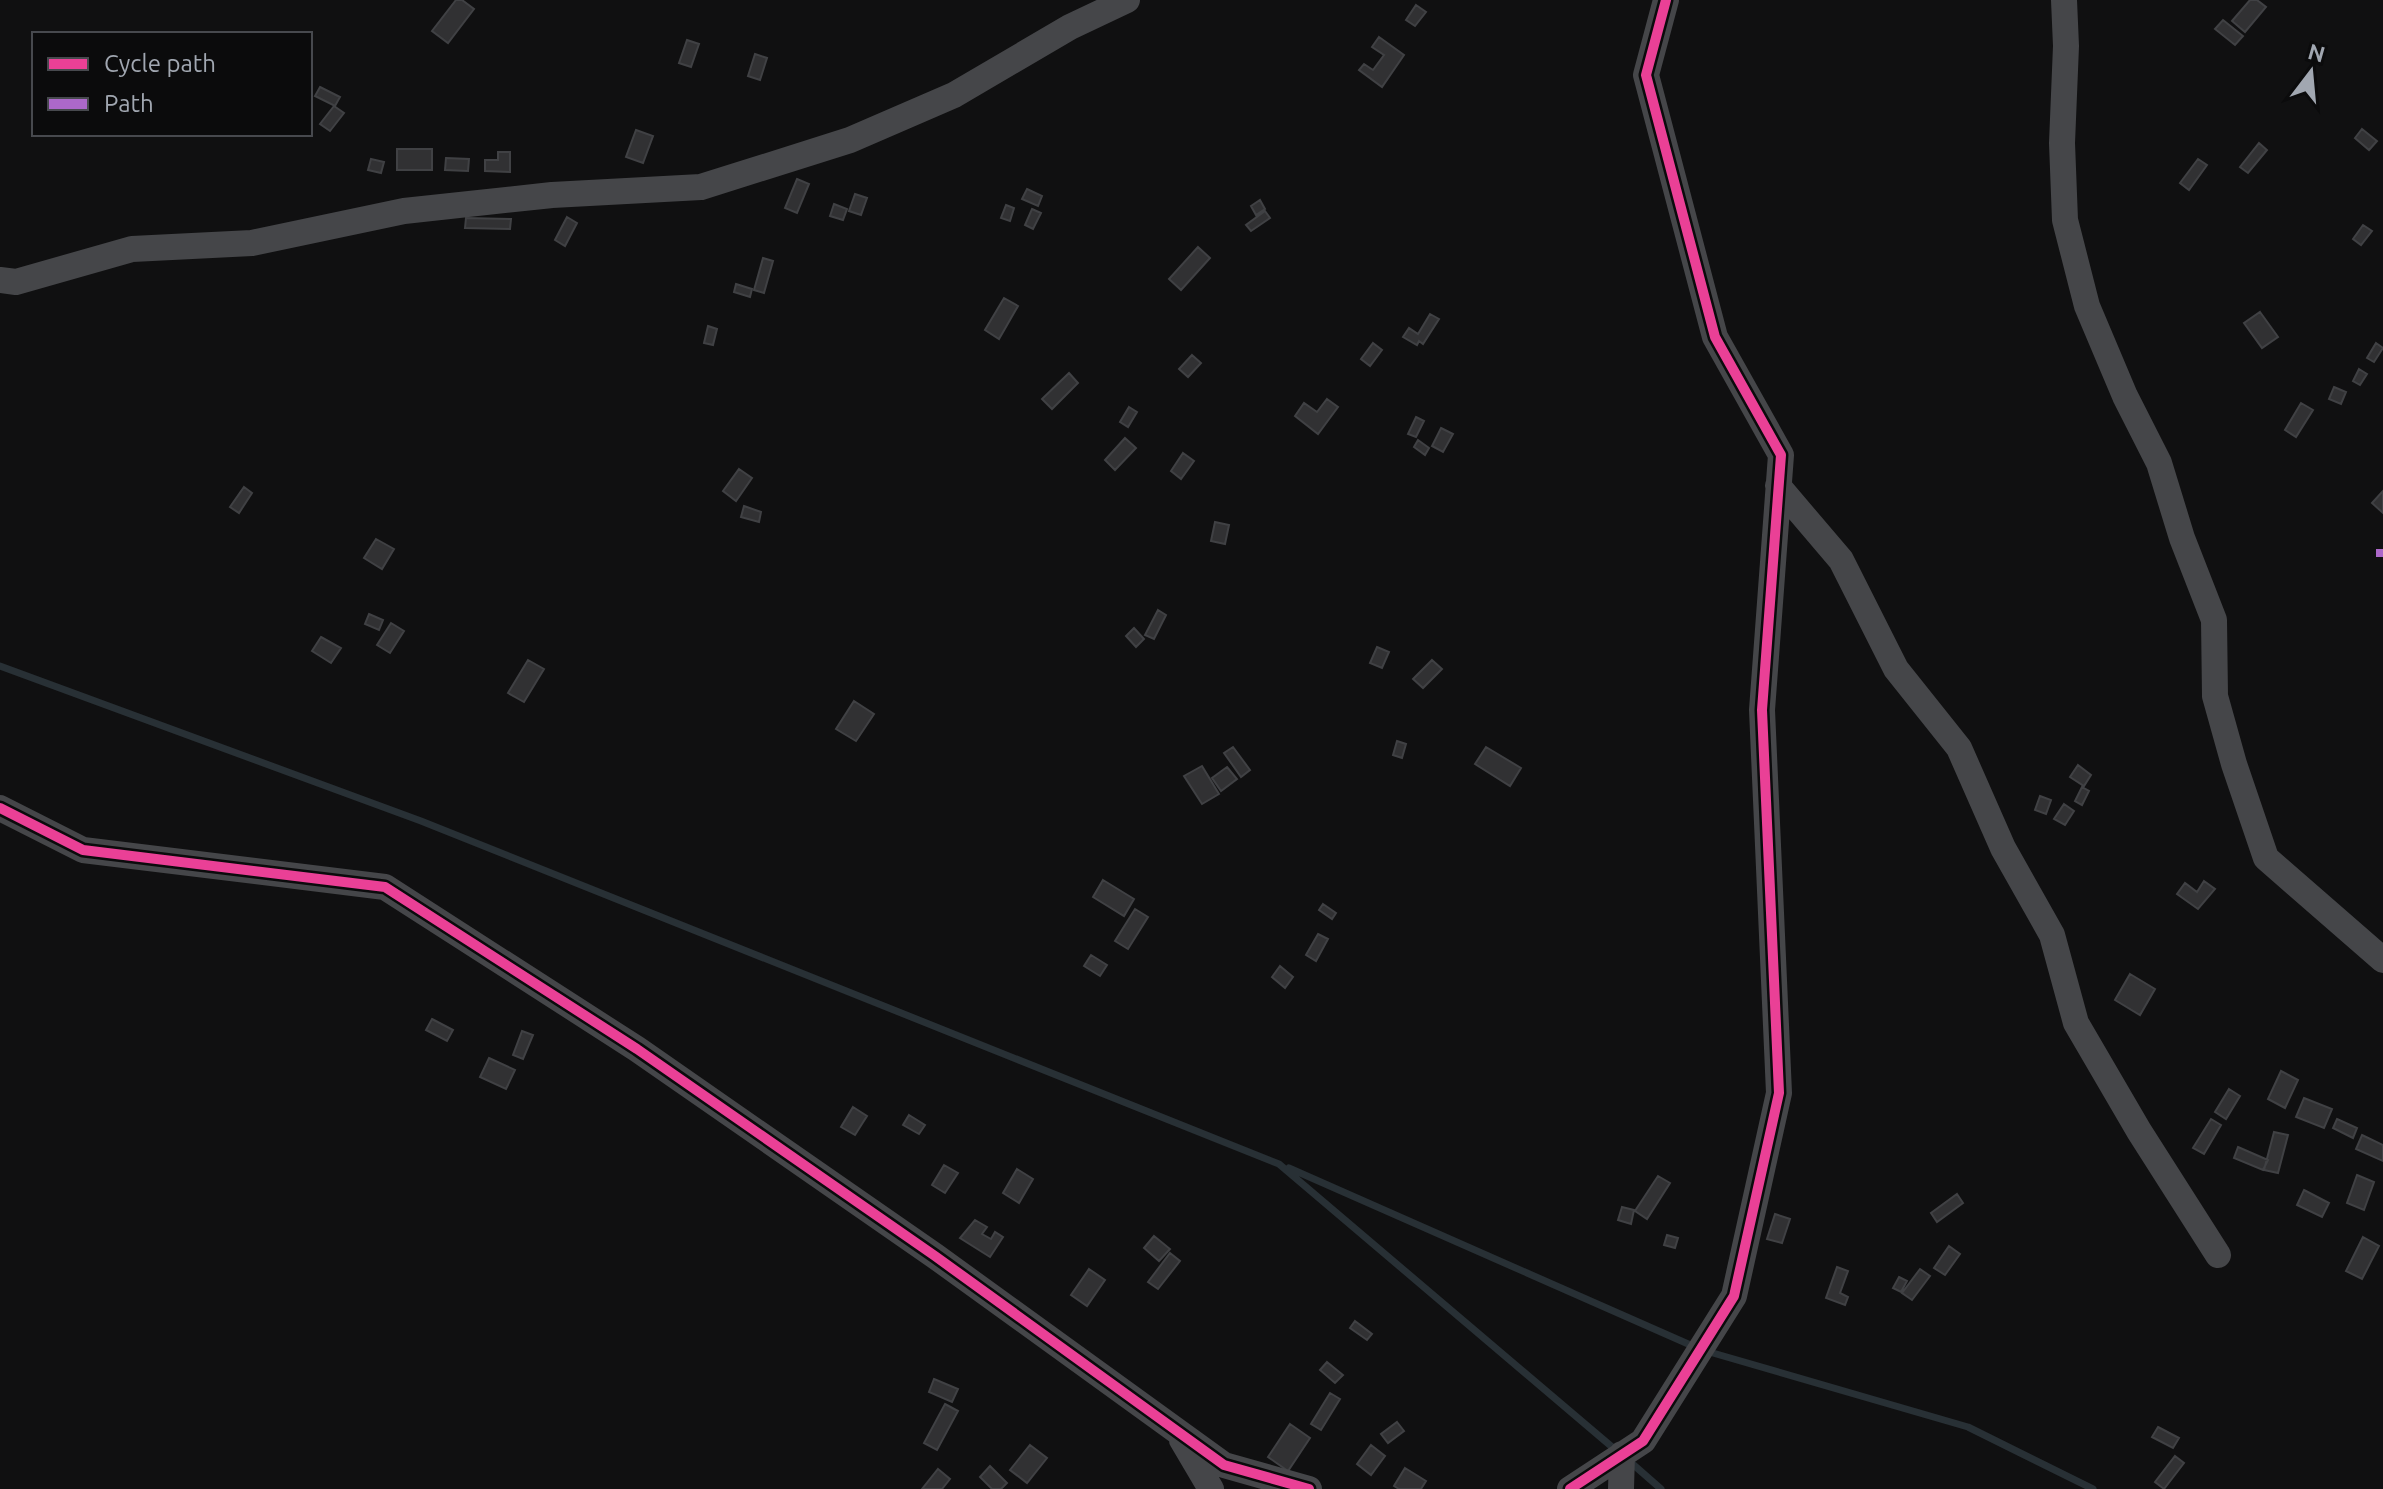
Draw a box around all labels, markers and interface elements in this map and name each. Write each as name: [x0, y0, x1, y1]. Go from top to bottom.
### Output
legend: [32, 32, 312, 136]
north arrow: [2271, 32, 2351, 112]
text: N: [2305, 38, 2328, 67]
text: Cycle path: [104, 50, 216, 77]
text: Path: [104, 90, 154, 117]

